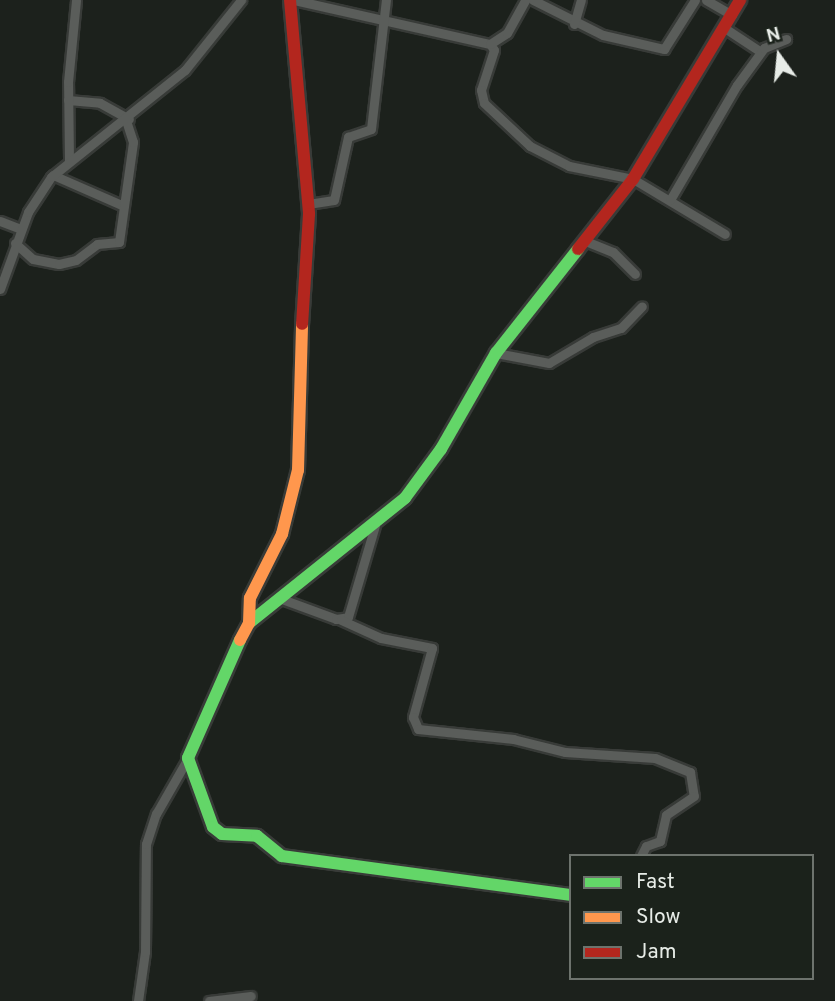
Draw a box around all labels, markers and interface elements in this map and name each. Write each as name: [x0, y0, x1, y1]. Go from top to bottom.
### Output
north arrow: [744, 21, 814, 91]
text: N: [764, 22, 783, 49]
legend: [569, 854, 814, 980]
text: Fast: [636, 869, 675, 896]
text: Slow: [636, 904, 681, 931]
text: Jam: [636, 939, 677, 966]

